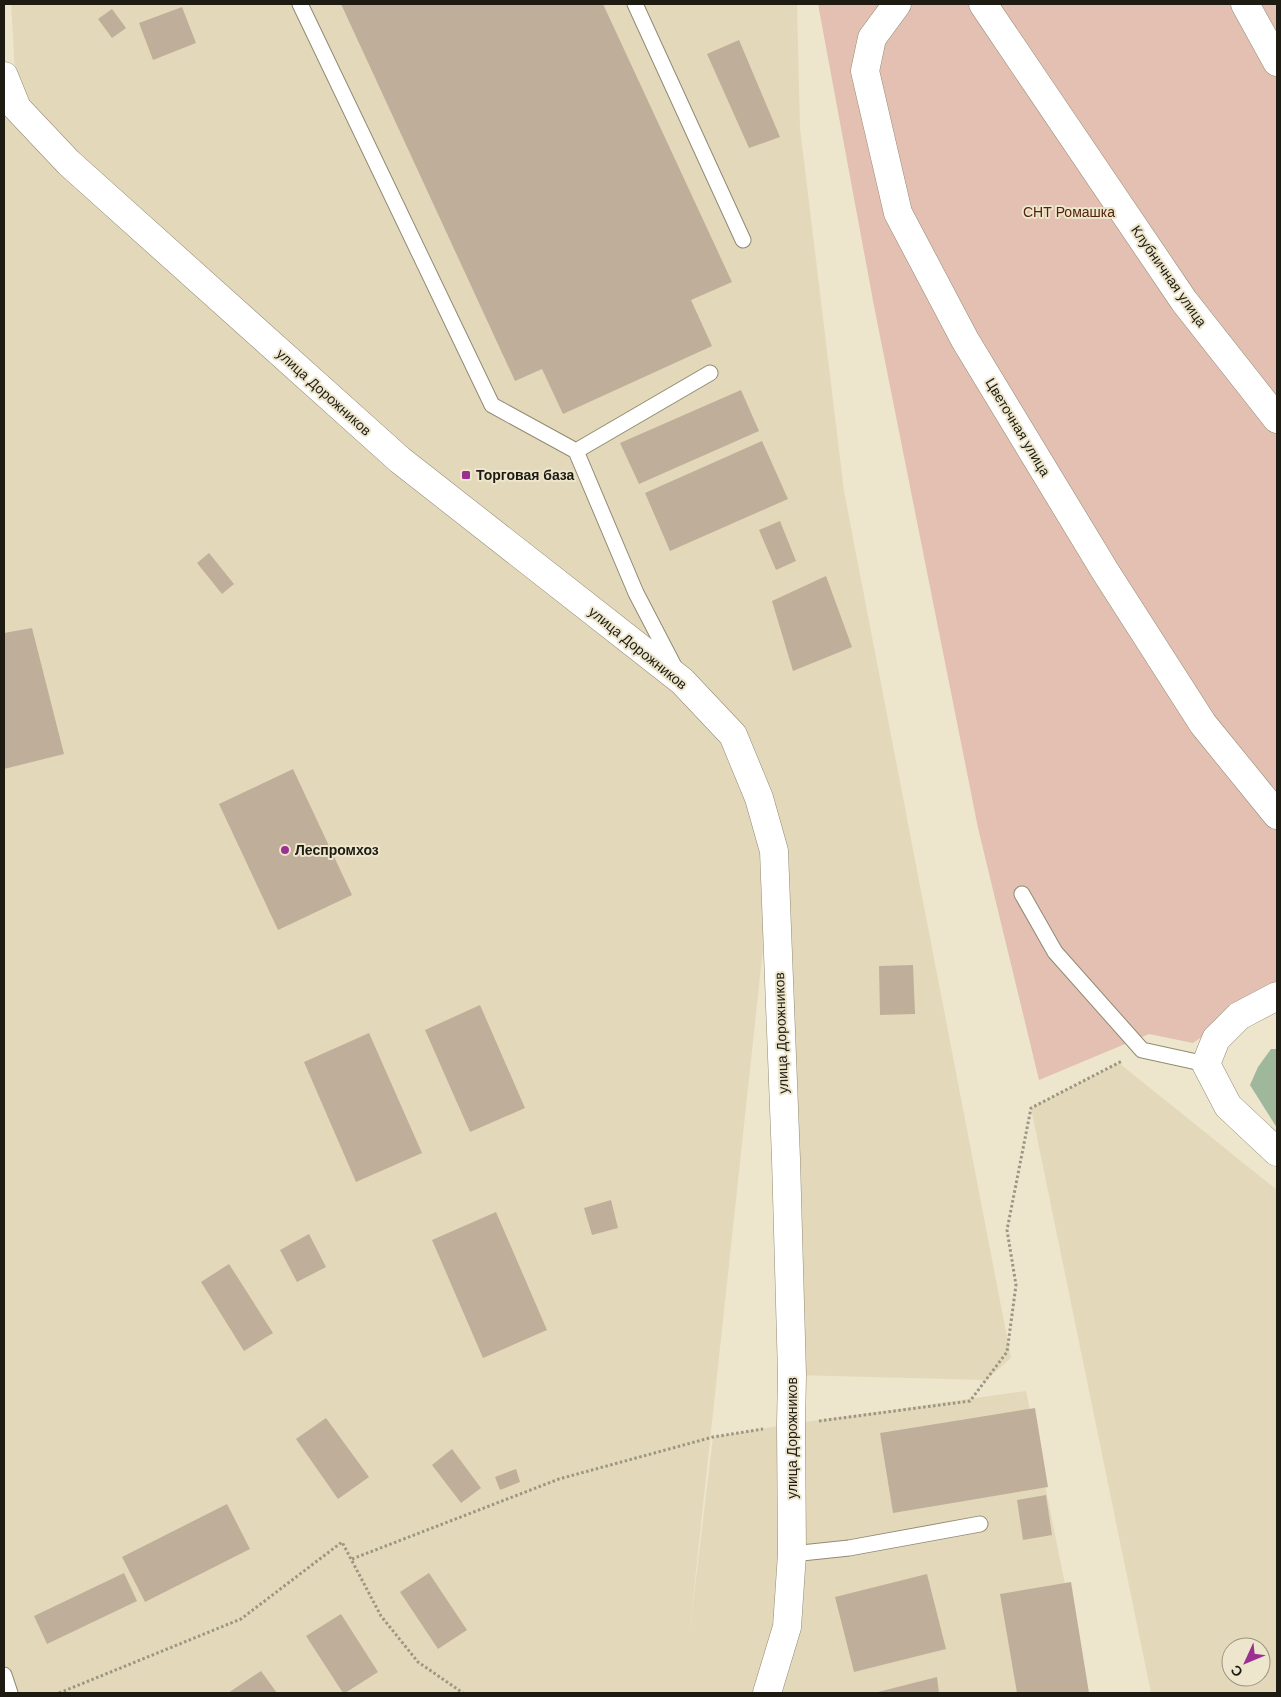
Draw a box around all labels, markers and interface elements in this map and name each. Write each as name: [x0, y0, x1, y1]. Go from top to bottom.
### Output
park label: СНТ Ромашка: [1023, 204, 1115, 220]
street label: Клубничная улица: [1128, 222, 1210, 330]
street label: улица Дорожников: [273, 345, 375, 439]
street label: Цветочная улица: [982, 375, 1054, 479]
place label: Торговая база: [476, 467, 575, 483]
marker: Торговая база: [460, 469, 472, 481]
street label: улица Дорожников: [586, 604, 690, 692]
place label: Леспромхоз: [295, 842, 379, 858]
marker: Леспромхоз: [279, 844, 291, 856]
street label: улица Дорожников: [771, 972, 791, 1094]
street label: улица Дорожников: [784, 1377, 800, 1499]
north arrow: [1221, 1637, 1271, 1687]
text: С: [1227, 1662, 1246, 1680]

